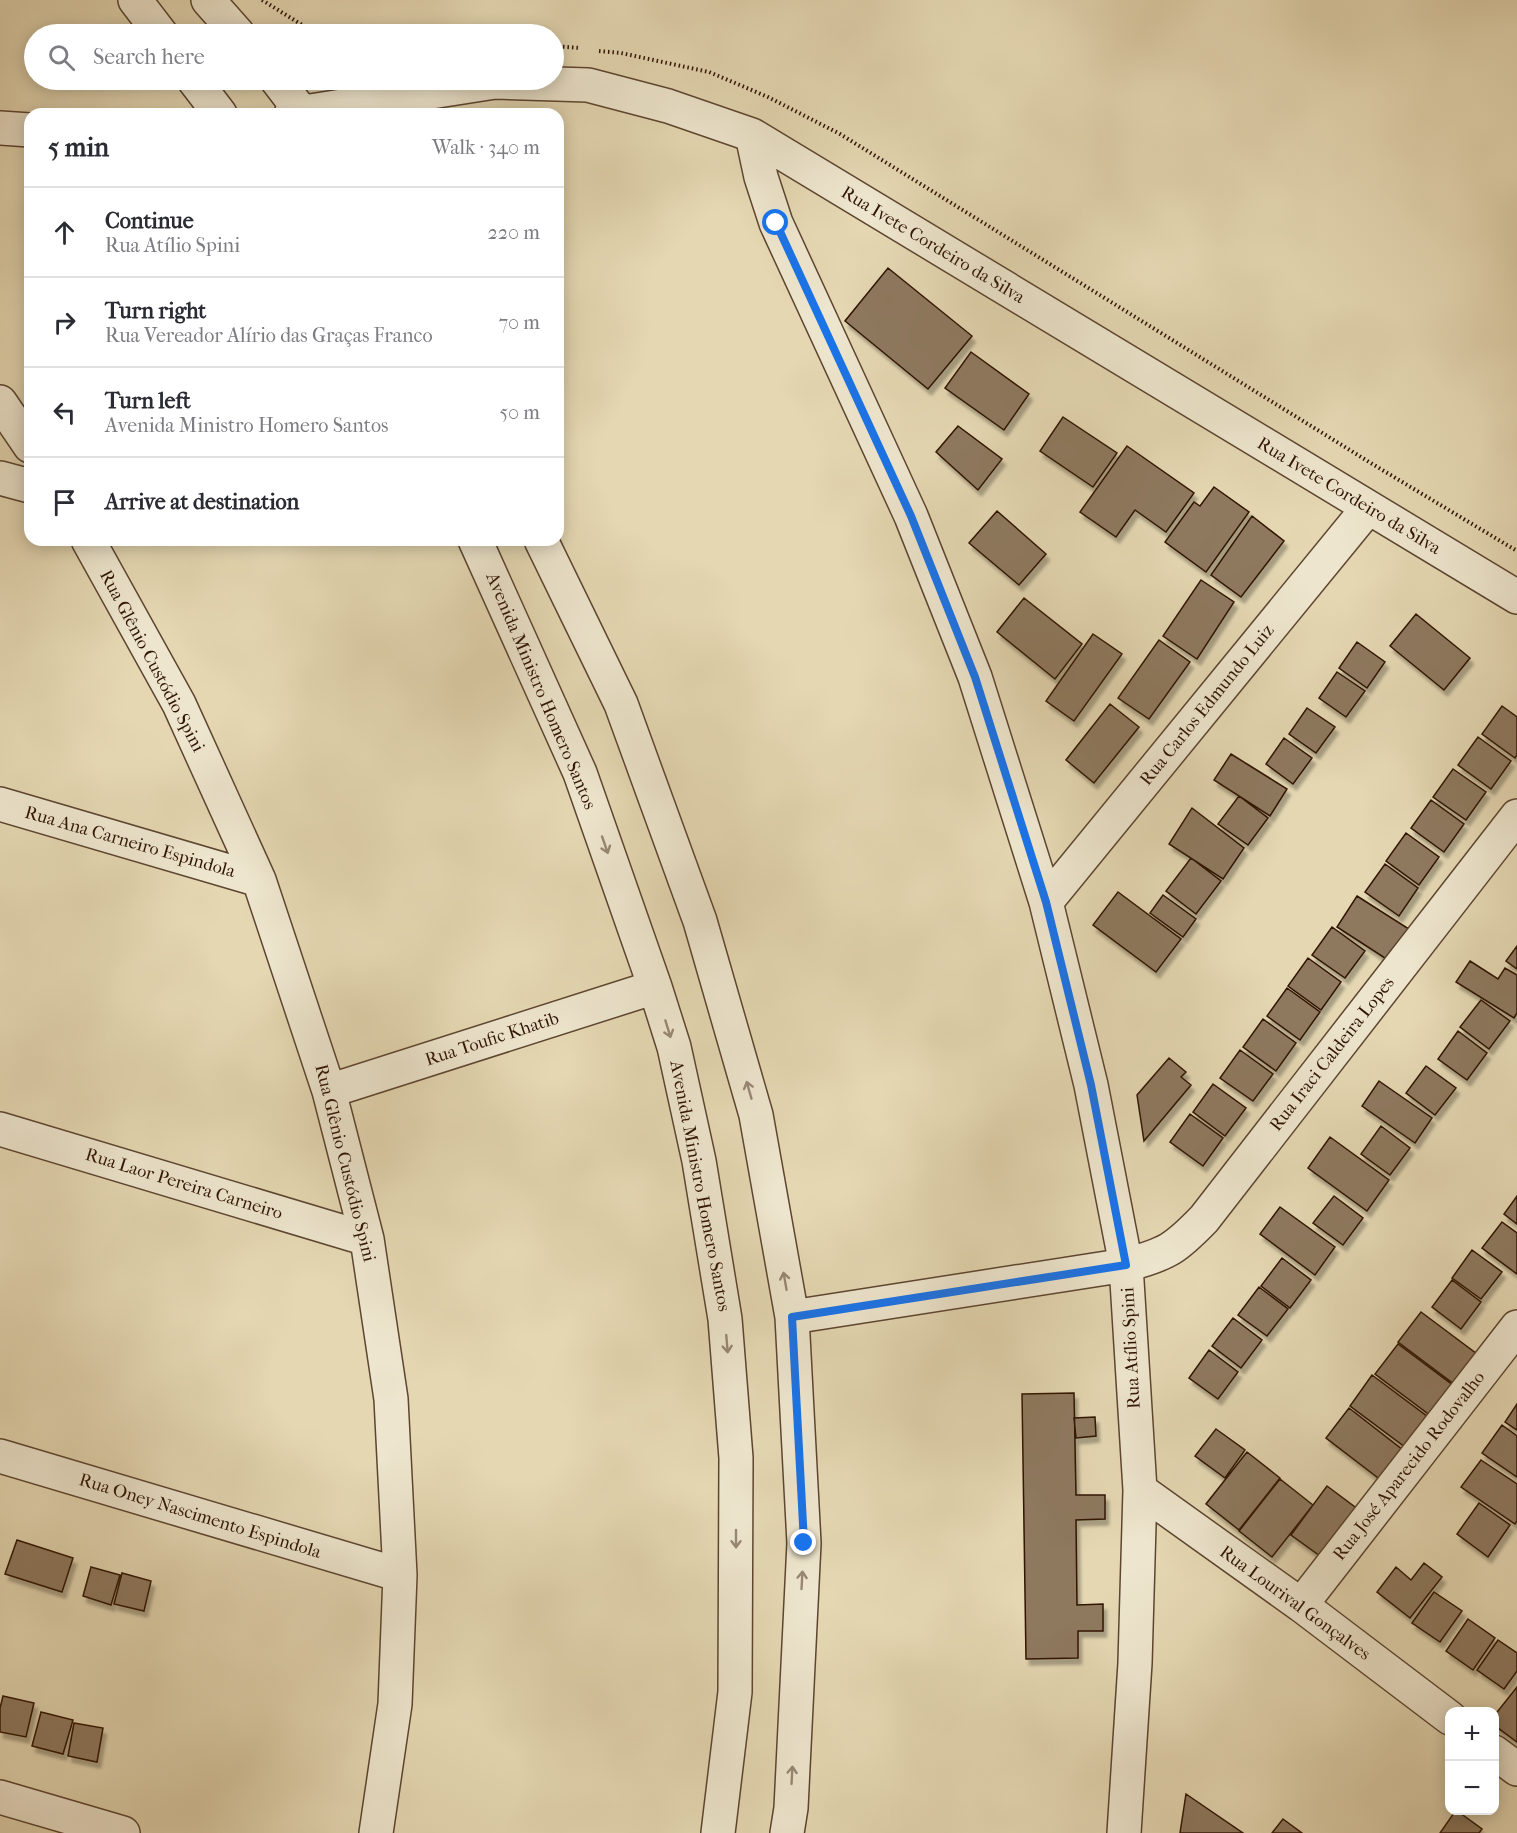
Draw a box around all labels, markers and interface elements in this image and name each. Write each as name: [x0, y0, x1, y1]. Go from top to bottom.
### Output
search box: [24, 24, 564, 90]
icon: search: [45, 41, 78, 74]
text: Search here: [93, 44, 205, 70]
text: 5 min: [48, 132, 109, 163]
text: Walk · 340 m: [432, 136, 540, 159]
street label: Rua Ivete Cordeiro da Silva: [838, 182, 1029, 308]
text: Continue: [105, 208, 194, 234]
route start: [762, 209, 788, 235]
icon: ahead: [48, 216, 81, 249]
text: 220 m: [487, 221, 540, 244]
text: Rua Atílio Spini: [105, 234, 240, 257]
text: Turn right: [105, 298, 206, 324]
icon: right: [48, 306, 81, 339]
text: 70 m: [498, 311, 540, 334]
text: Rua Vereador Alírio das Graças Franco: [105, 324, 433, 347]
text: Turn left: [105, 388, 191, 414]
icon: left: [48, 396, 81, 429]
text: 50 m: [499, 401, 540, 424]
text: Avenida Ministro Homero Santos: [105, 414, 389, 437]
street label: Rua Ivete Cordeiro da Silva: [1254, 433, 1445, 559]
icon: arrive: [48, 486, 81, 519]
text: Arrive at destination: [105, 489, 299, 515]
street label: Rua Glênio Custódio Spini: [95, 567, 209, 756]
street label: Avenida Ministro Homero Santos: [481, 569, 601, 813]
street label: Rua Carlos Edmundo Luiz: [1136, 620, 1278, 790]
street label: Rua Ana Carneiro Espindola: [22, 802, 238, 882]
one-way arrow: [601, 835, 612, 853]
street label: Rua Iraci Caldeira Lopes: [1265, 972, 1399, 1135]
street label: Rua Toufic Khatib: [423, 1008, 561, 1070]
one-way arrow: [663, 1019, 674, 1038]
street label: Avenida Ministro Homero Santos: [665, 1058, 735, 1314]
street label: Rua Glênio Custódio Spini: [310, 1062, 380, 1265]
one-way arrow: [743, 1081, 754, 1100]
street label: Rua Laor Pereira Carneiro: [83, 1144, 285, 1224]
one-way arrow: [780, 1272, 791, 1291]
street label: Rua Atílio Spini: [1117, 1286, 1145, 1409]
one-way arrow: [722, 1334, 733, 1354]
street label: Rua José Aparecido Rodovalho: [1329, 1367, 1489, 1565]
street label: Rua Oney Nascimento Espindola: [76, 1469, 324, 1563]
one-way arrow: [730, 1528, 742, 1548]
route end: [790, 1529, 816, 1555]
street label: Rua Lourival Gonçalves: [1216, 1541, 1375, 1665]
one-way arrow: [797, 1571, 808, 1591]
map controls: [1445, 1707, 1499, 1815]
button: +: [1445, 1707, 1499, 1761]
button: −: [1445, 1761, 1499, 1815]
one-way arrow: [787, 1765, 798, 1785]

